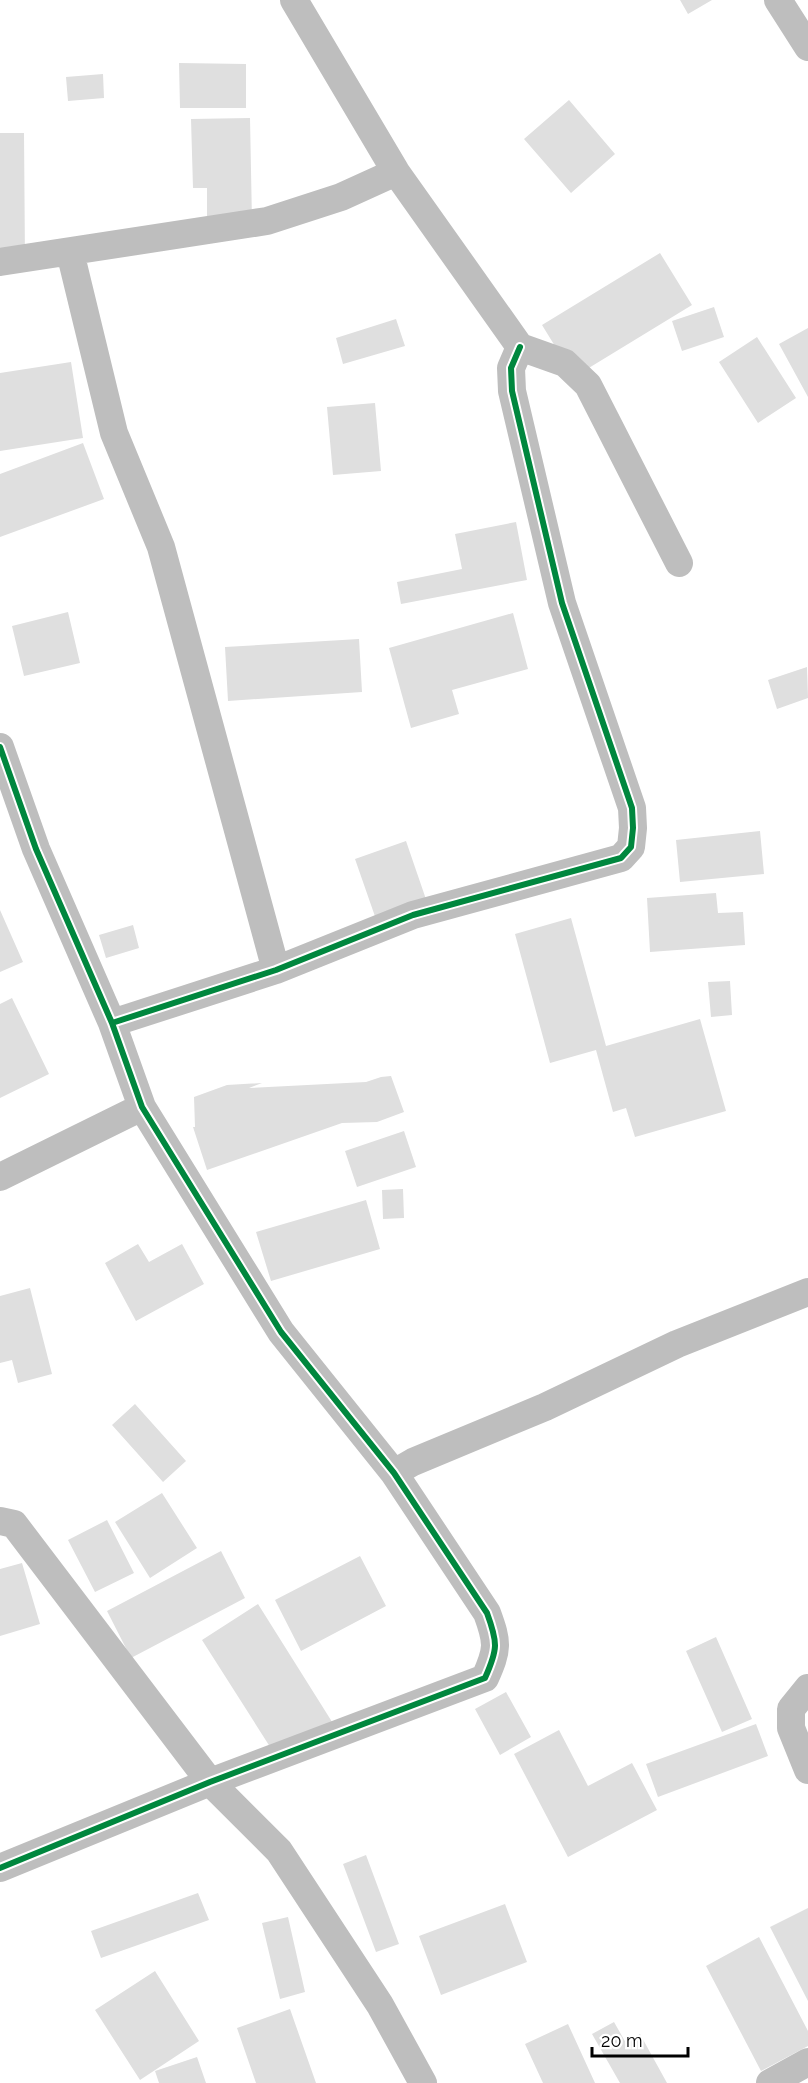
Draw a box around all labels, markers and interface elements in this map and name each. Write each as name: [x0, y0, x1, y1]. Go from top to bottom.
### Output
scale bar: [592, 2020, 688, 2058]
text: 20 m: [601, 2030, 643, 2051]

